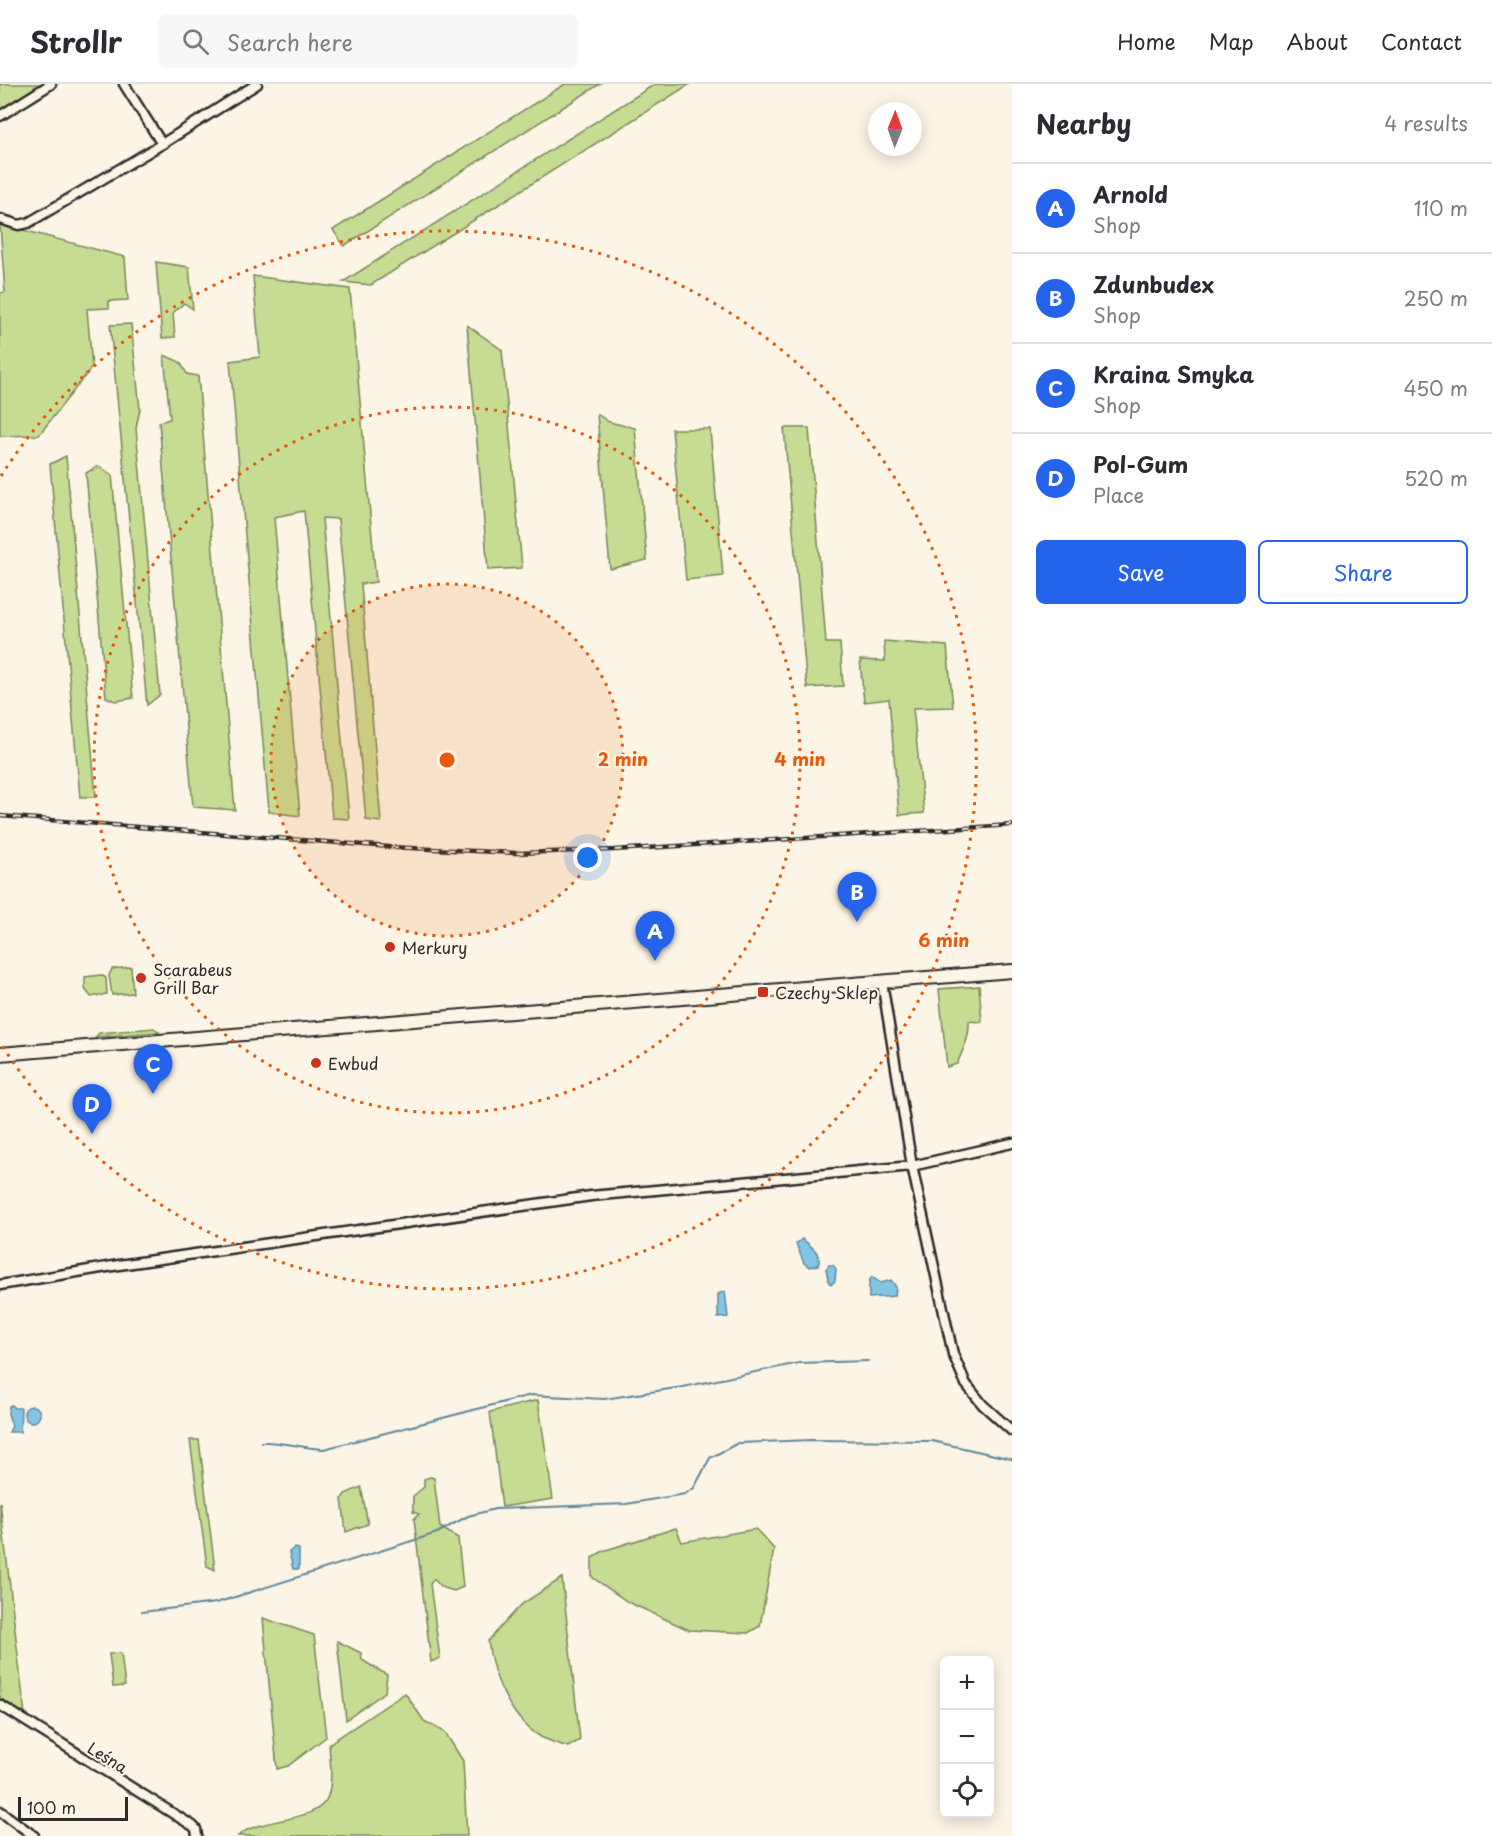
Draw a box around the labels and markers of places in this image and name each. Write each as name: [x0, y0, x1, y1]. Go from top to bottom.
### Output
centre of rings: [437, 750, 457, 770]
pin: B: [838, 872, 876, 922]
pin: A: [636, 912, 674, 961]
place label: Merkury: [402, 935, 468, 959]
marker: Merkury: [383, 940, 397, 954]
place label: Scarabeus Grill Bar: [153, 957, 232, 999]
marker: Scarabeus Grill Bar: [134, 971, 148, 985]
place label: Czechy Sklep: [775, 980, 878, 1004]
marker: Czechy Sklep: [756, 985, 770, 999]
pin: C: [134, 1044, 172, 1094]
place label: Ewbud: [328, 1051, 378, 1075]
marker: Ewbud: [309, 1056, 323, 1070]
pin: D: [72, 1084, 112, 1134]

